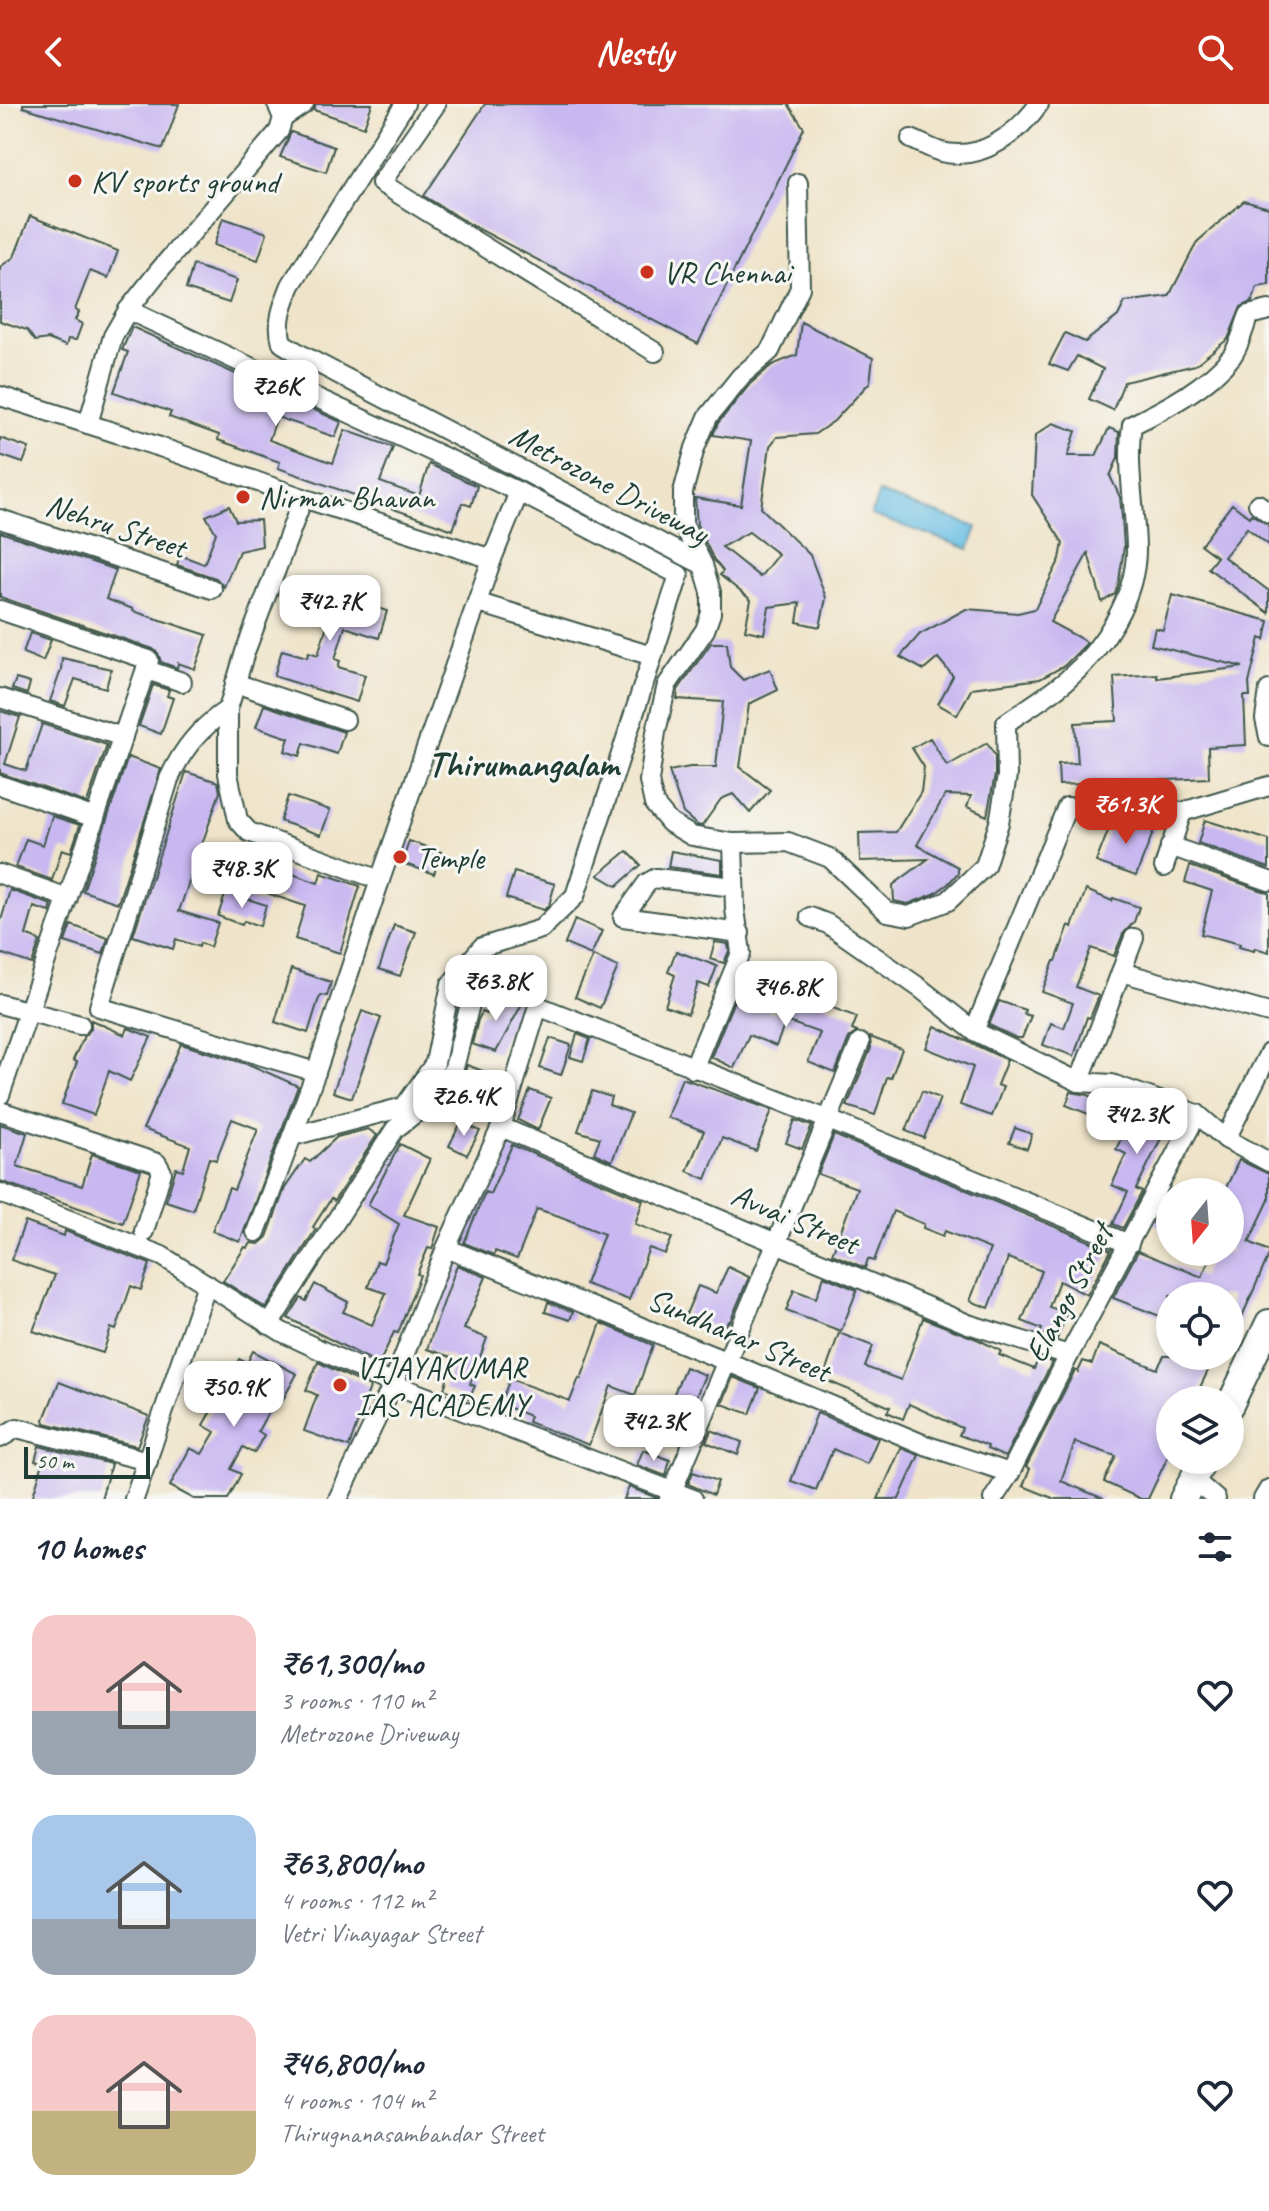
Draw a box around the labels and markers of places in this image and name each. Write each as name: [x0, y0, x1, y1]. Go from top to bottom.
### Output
place label: KV sports ground: [91, 161, 283, 202]
marker: KV sports ground: [66, 172, 84, 190]
place label: VR Chennai: [663, 252, 795, 293]
marker: VR Chennai: [638, 263, 656, 281]
pin: ₹26K: [229, 360, 323, 428]
place label: Nirman Bhavan: [259, 477, 436, 518]
marker: Nirman Bhavan: [234, 488, 252, 506]
pin: ₹42.7K: [265, 575, 395, 643]
pin: ₹61.3K: [1061, 778, 1191, 846]
place label: Temple: [416, 837, 487, 878]
pin: ₹48.3K: [177, 842, 307, 910]
marker: Temple: [391, 848, 409, 866]
pin: ₹63.8K: [431, 955, 561, 1023]
pin: ₹46.8K: [721, 961, 851, 1029]
pin: ₹26.4K: [399, 1070, 529, 1138]
pin: ₹42.3K: [1072, 1088, 1202, 1156]
place label: VIJAYAKUMAR IAS ACADEMY: [356, 1347, 533, 1425]
pin: ₹50.9K: [169, 1361, 299, 1429]
marker: VIJAYAKUMAR IAS ACADEMY: [331, 1376, 349, 1394]
pin: ₹42.3K: [589, 1395, 719, 1463]

